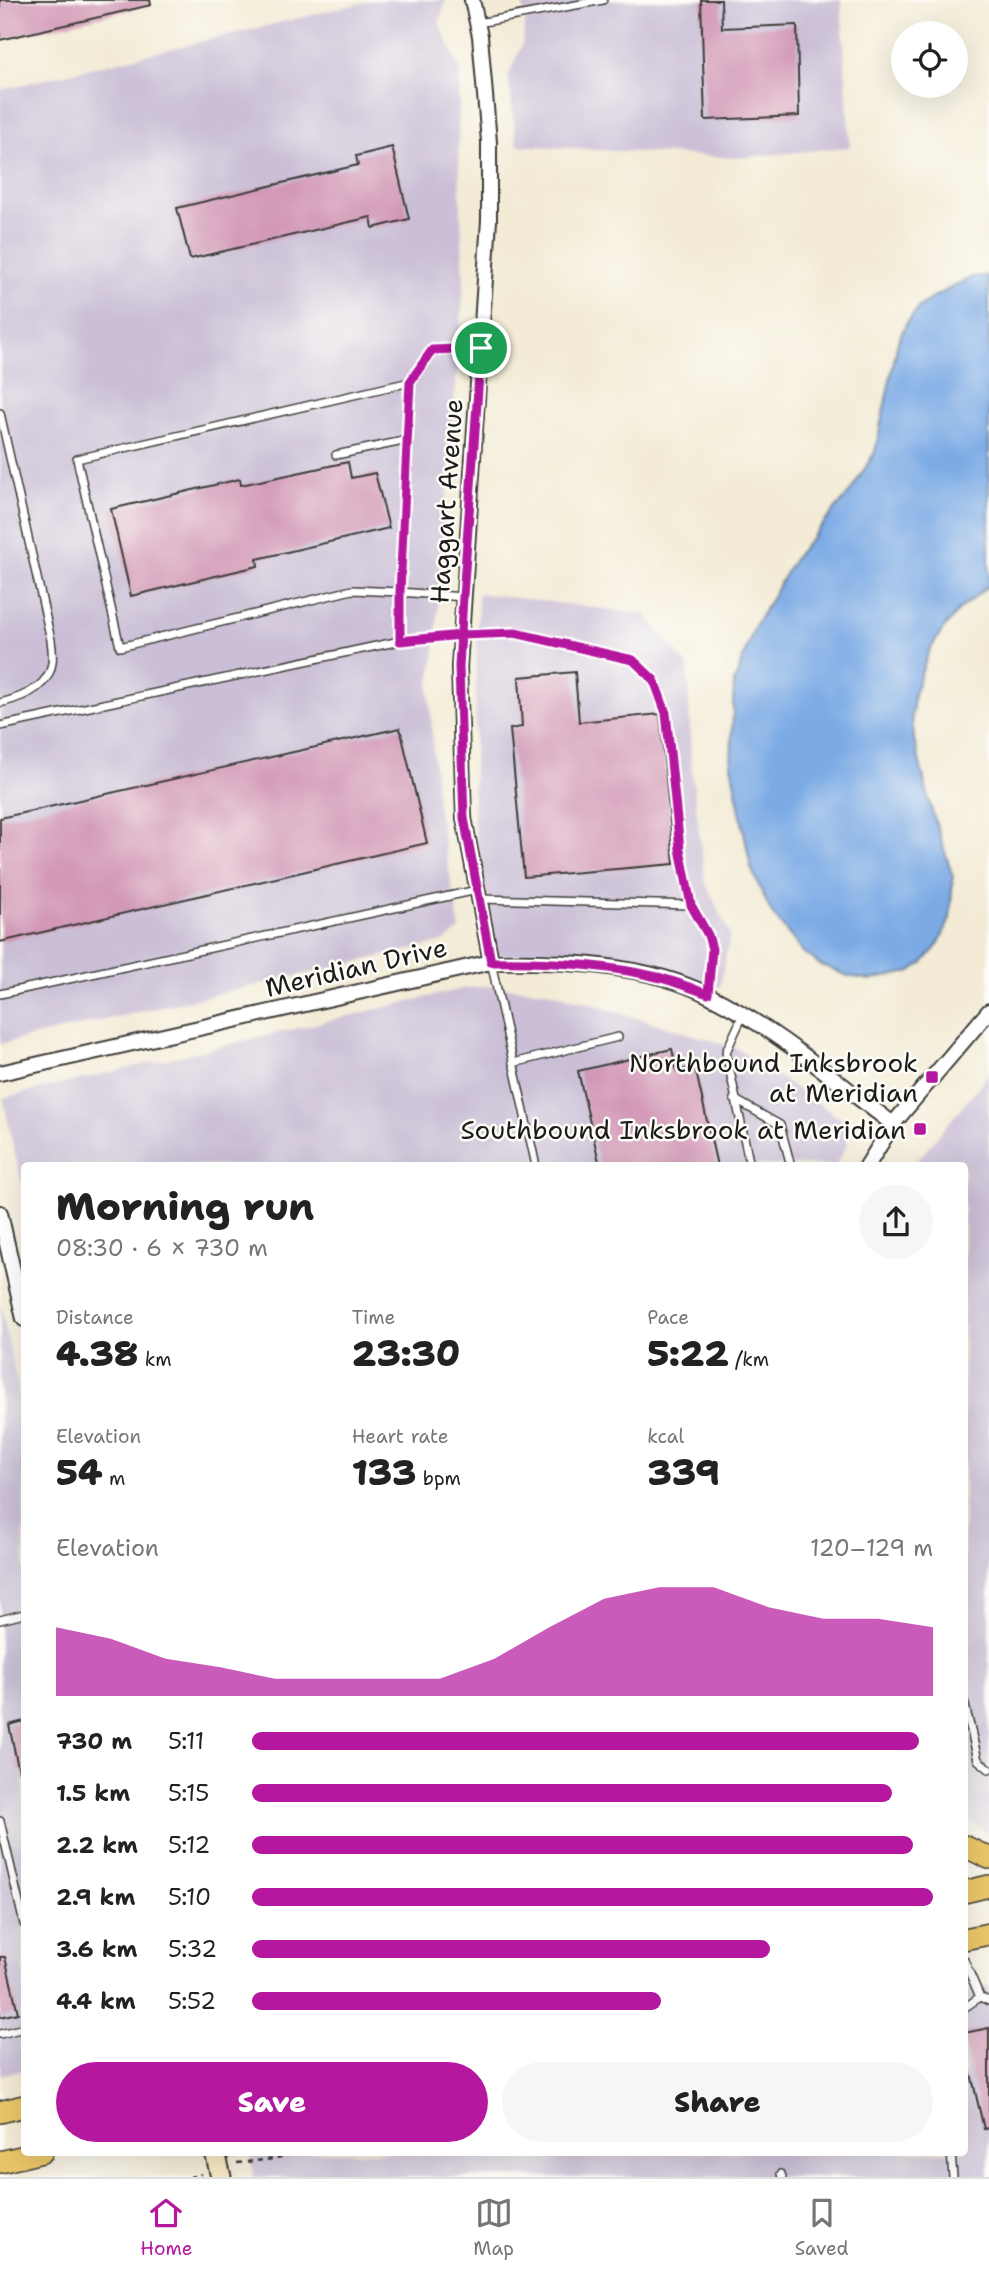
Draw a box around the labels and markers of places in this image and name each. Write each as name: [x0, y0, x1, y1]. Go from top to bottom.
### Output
pin: [451, 318, 511, 378]
place label: Northbound Inksbrook at Meridian: [629, 1045, 918, 1110]
marker: Northbound Inksbrook at Meridian: [924, 1069, 940, 1085]
place label: Southbound Inksbrook at Meridian: [461, 1112, 906, 1147]
marker: Southbound Inksbrook at Meridian: [912, 1121, 928, 1137]

